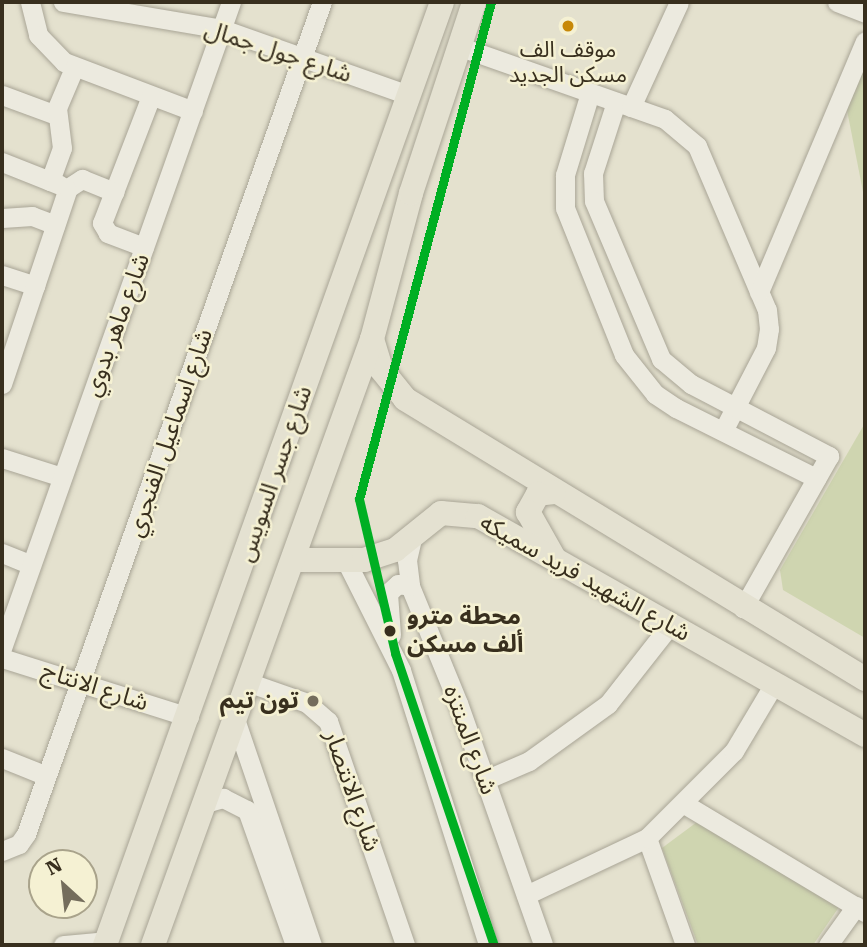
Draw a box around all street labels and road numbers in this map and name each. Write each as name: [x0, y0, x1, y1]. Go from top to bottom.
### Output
street label: شارع جول جمال: [201, 15, 355, 89]
street label: شارع ماهر بدوي: [78, 250, 156, 400]
street label: شارع اسماعيل الفنجري: [121, 325, 219, 541]
street label: شارع جسر السويس: [231, 382, 319, 566]
street label: شارع الشهيد فريد سميكه: [475, 508, 695, 648]
street label: شارع الانتاج: [38, 656, 152, 718]
street label: شارع المنتزه: [437, 681, 503, 799]
street label: شارع الانتصار: [318, 727, 386, 855]

